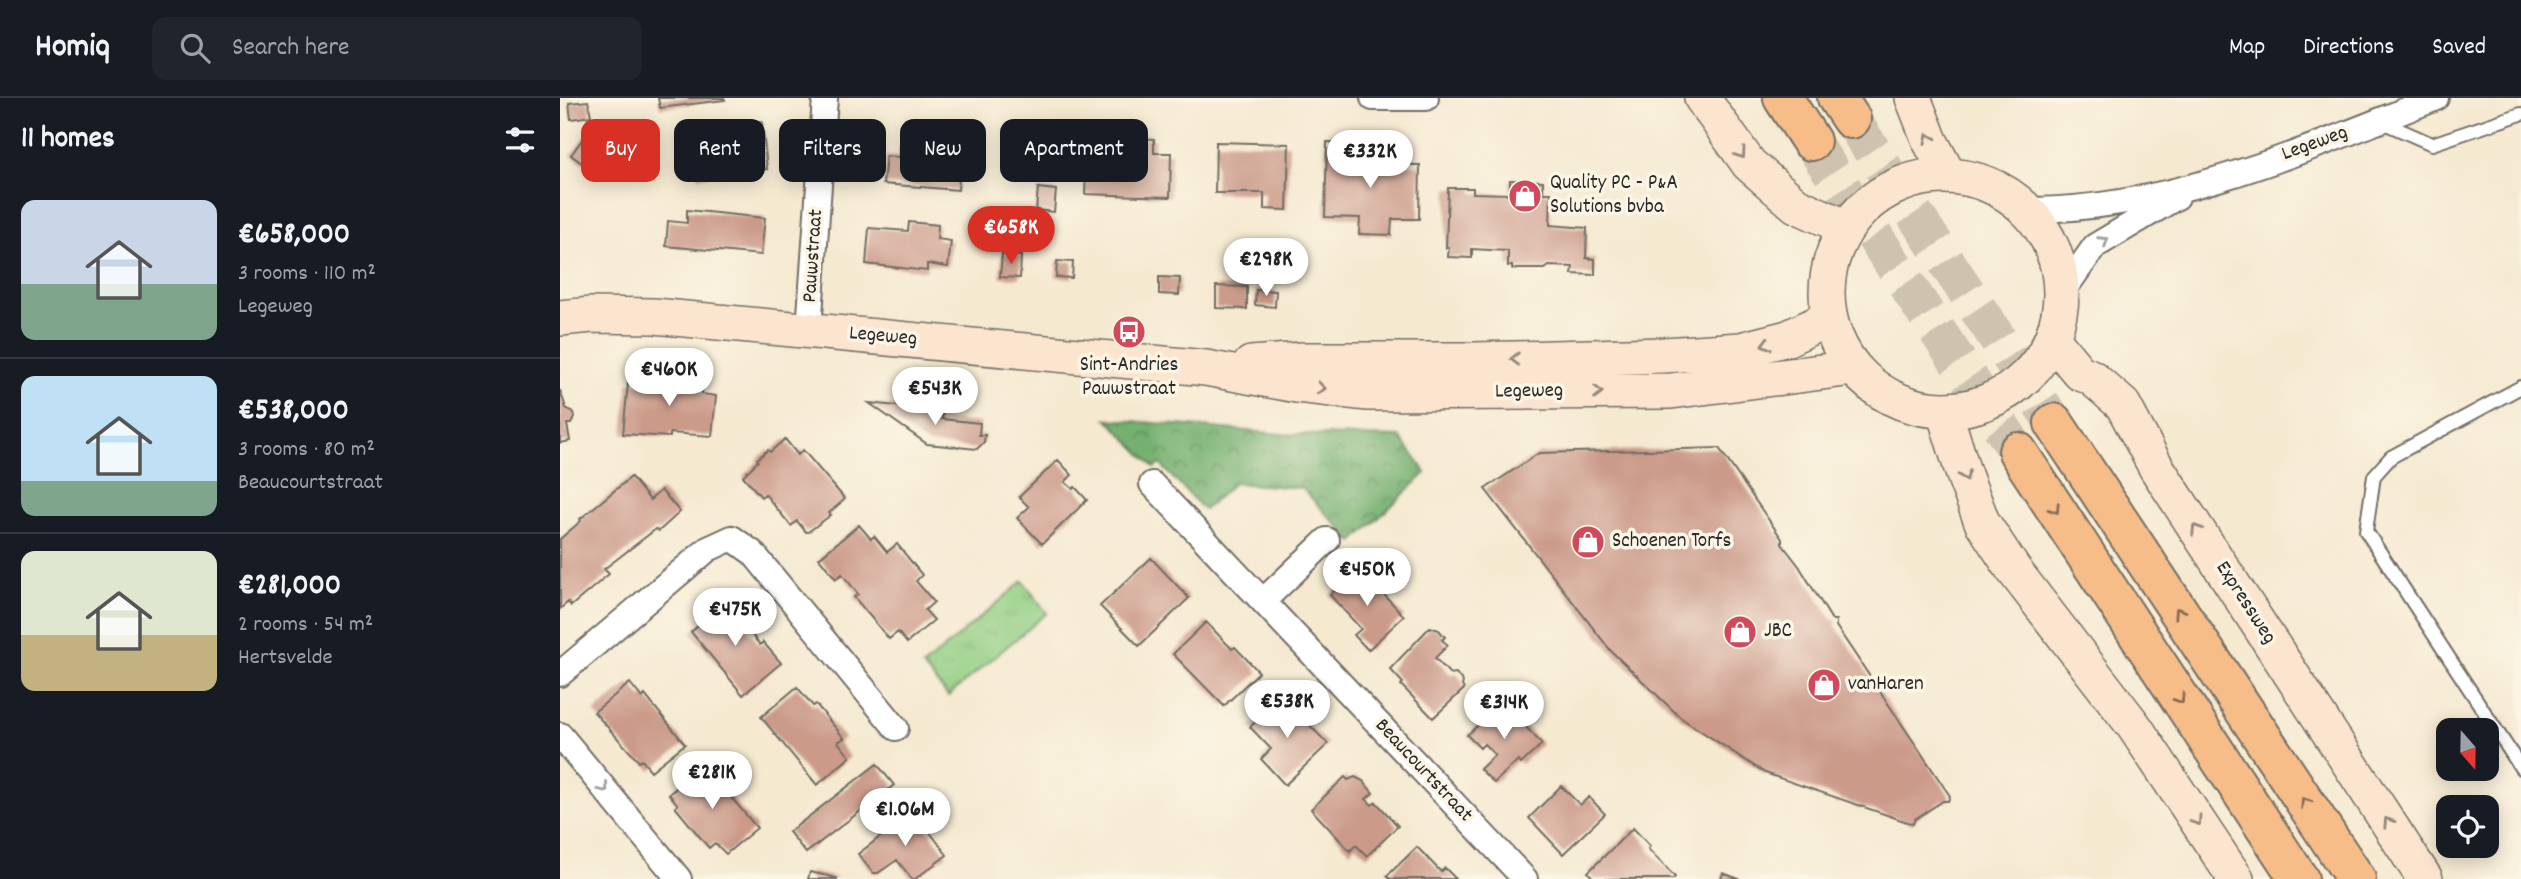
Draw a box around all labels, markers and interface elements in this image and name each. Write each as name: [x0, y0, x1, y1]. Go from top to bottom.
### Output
search box: [152, 17, 642, 80]
text: Homiq: [35, 25, 110, 72]
icon: search: [176, 29, 214, 67]
text: Search here: [232, 30, 349, 67]
text: Map: [2229, 31, 2265, 65]
text: Directions: [2303, 31, 2394, 65]
text: Saved: [2432, 31, 2486, 65]
street label: Legeweg: [2278, 118, 2352, 170]
text: 11 homes: [21, 119, 115, 162]
chip: Buy: [581, 119, 660, 182]
chip: Rent: [674, 119, 765, 182]
chip: Filters: [779, 119, 886, 182]
chip: New: [900, 119, 986, 182]
chip: Apartment: [1000, 119, 1148, 182]
icon: filters: [501, 121, 539, 159]
pin: €332K: [1321, 130, 1419, 190]
one-way arrow: [1923, 132, 1937, 145]
text: €332K: [1343, 136, 1397, 169]
one-way arrow: [1733, 146, 1745, 159]
place label: Quality PC - P&A Solutions bvba: [1550, 169, 1678, 223]
shop icon: Quality PC - P&A Solutions bvba: [1506, 177, 1544, 215]
pin: €658K: [962, 206, 1060, 266]
street label: Pauwstraat: [796, 208, 832, 304]
text: €658K: [984, 212, 1038, 245]
text: €658,000: [238, 215, 350, 258]
icon: home: [77, 228, 161, 312]
one-way arrow: [2096, 237, 2109, 250]
pin: €298K: [1217, 238, 1315, 298]
text: €298K: [1239, 244, 1293, 277]
text: 3 rooms · 110 m²: [238, 258, 376, 291]
text: Legeweg: [238, 291, 313, 324]
bus stop icon: Sint-Andries Pauwstraat: [1110, 313, 1148, 351]
street label: Legeweg: [848, 319, 918, 355]
one-way arrow: [1760, 335, 1772, 350]
pin: €460K: [620, 348, 718, 408]
place label: Sint-Andries Pauwstraat: [1080, 351, 1178, 405]
one-way arrow: [1509, 351, 1520, 366]
text: €460K: [641, 354, 697, 387]
pin: €543K: [886, 368, 984, 427]
text: €543K: [908, 373, 962, 406]
street label: Legeweg: [1495, 376, 1563, 408]
one-way arrow: [1316, 381, 1327, 396]
one-way arrow: [1593, 384, 1603, 400]
text: €538,000: [238, 391, 349, 434]
icon: home: [77, 404, 161, 488]
text: 3 rooms · 80 m²: [238, 434, 375, 467]
text: Beaucourtstraat: [238, 467, 383, 500]
one-way arrow: [1957, 469, 1971, 481]
one-way arrow: [2047, 501, 2060, 514]
shop icon: Schoenen Torfs: [1569, 523, 1607, 561]
one-way arrow: [2192, 524, 2205, 537]
place label: Schoenen Torfs: [1612, 527, 1731, 557]
pin: €450K: [1318, 548, 1416, 608]
text: €450K: [1339, 554, 1395, 587]
street label: Expressweg: [2207, 556, 2283, 650]
text: €281,000: [238, 566, 341, 609]
icon: home: [77, 579, 161, 663]
pin: €475K: [686, 588, 784, 648]
text: €475K: [709, 594, 761, 627]
one-way arrow: [2175, 607, 2187, 620]
text: 2 rooms · 54 m²: [238, 609, 373, 642]
shop icon: JBC: [1721, 613, 1759, 651]
place label: JBC: [1764, 617, 1792, 647]
text: Hertsvelde: [238, 642, 333, 675]
shop icon: vanHaren: [1805, 666, 1843, 704]
place label: vanHaren: [1848, 670, 1924, 700]
pin: €538K: [1238, 680, 1336, 740]
pin: €314K: [1455, 682, 1553, 741]
text: €538K: [1260, 686, 1314, 719]
text: €314K: [1480, 687, 1528, 720]
one-way arrow: [2172, 691, 2185, 704]
street label: Beaucourtstraat: [1367, 712, 1479, 830]
north arrow: [2436, 718, 2499, 780]
map controls: [2436, 718, 2499, 858]
pin: €281K: [663, 752, 761, 811]
text: €281K: [688, 757, 736, 790]
one-way arrow: [595, 780, 608, 792]
pin: €1.06M: [848, 788, 962, 848]
text: €1.06M: [876, 794, 934, 827]
button: locate: [2436, 795, 2499, 858]
one-way arrow: [2300, 796, 2313, 809]
one-way arrow: [2189, 813, 2201, 826]
one-way arrow: [2384, 817, 2396, 830]

